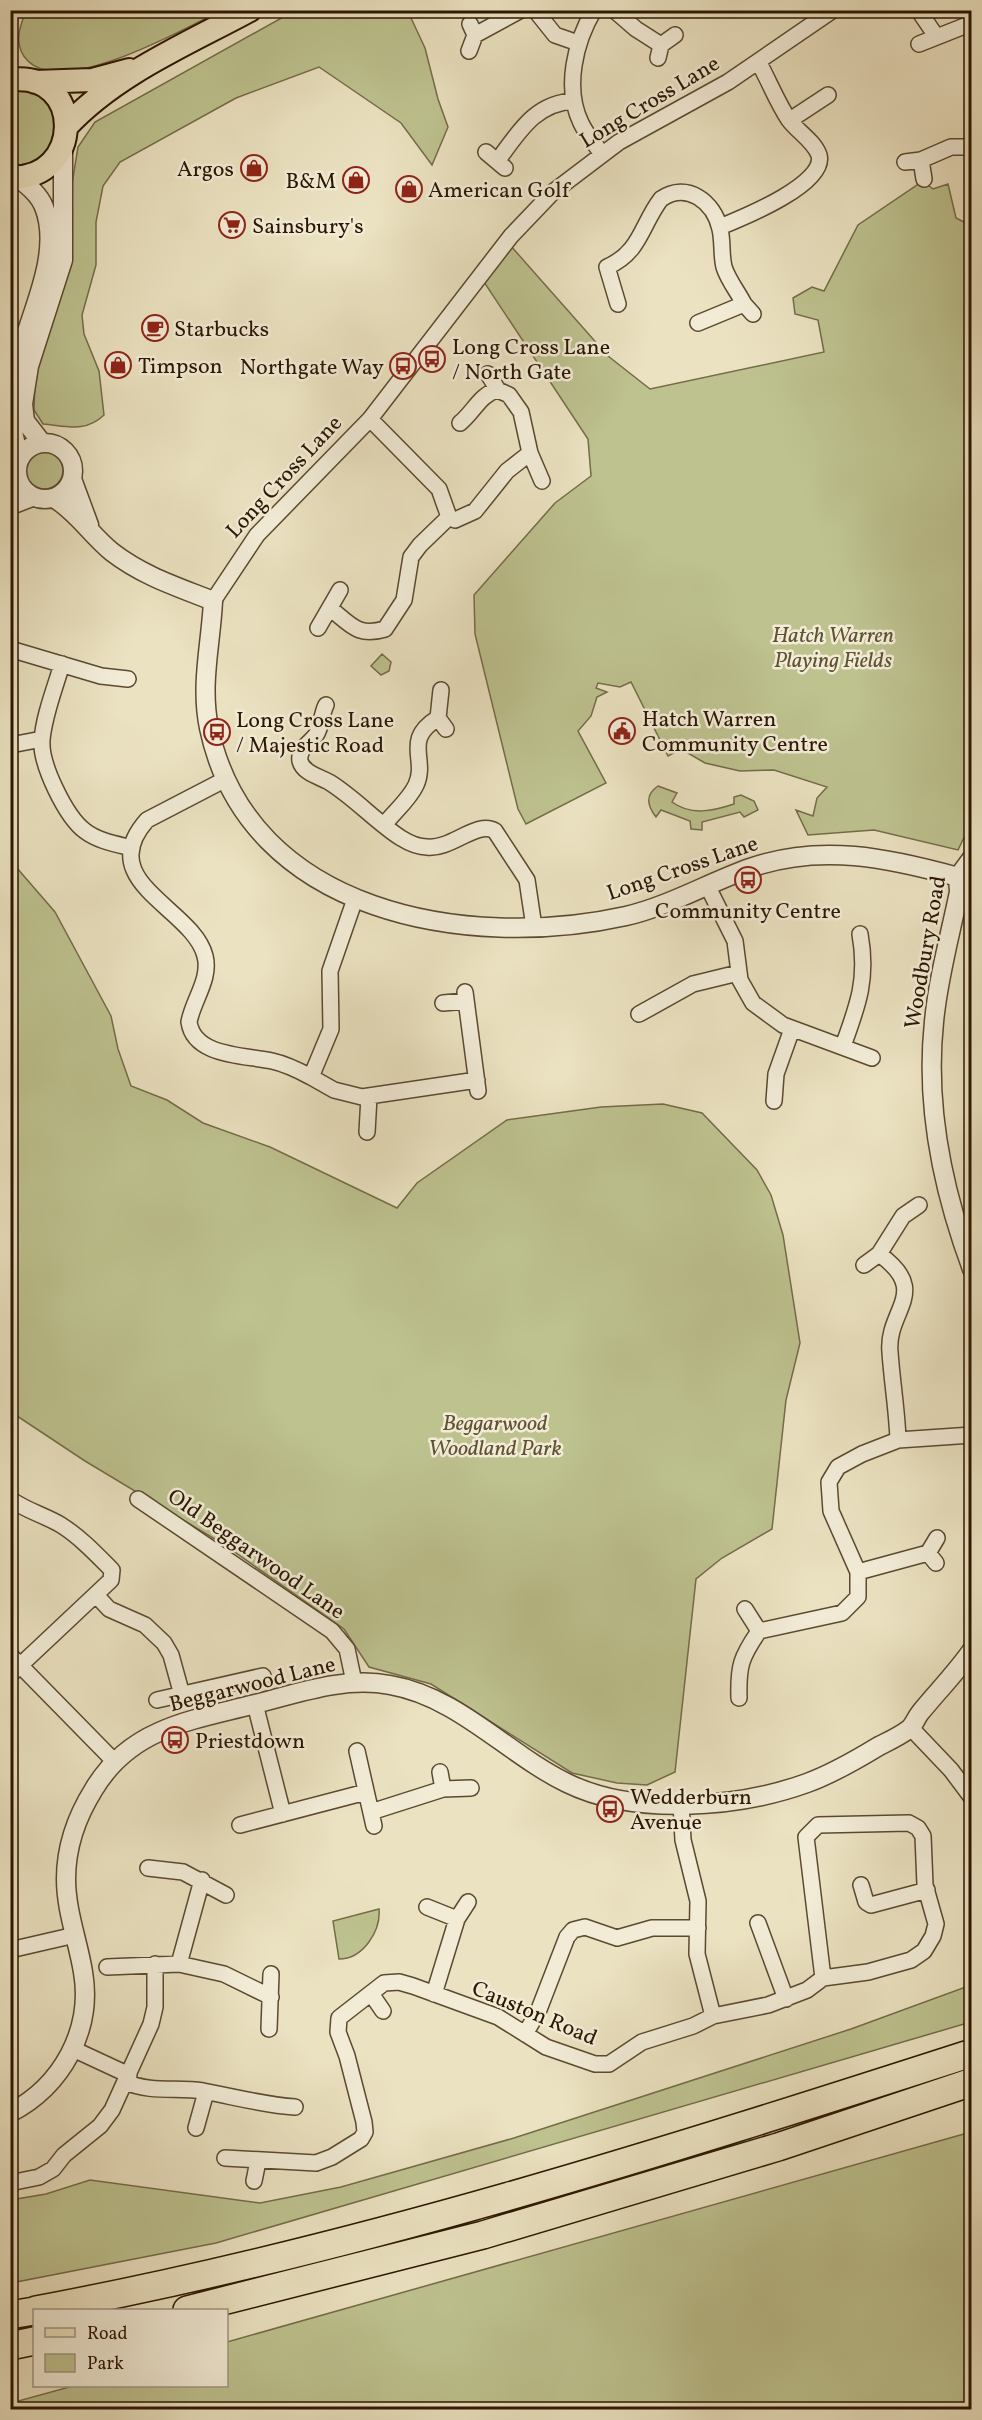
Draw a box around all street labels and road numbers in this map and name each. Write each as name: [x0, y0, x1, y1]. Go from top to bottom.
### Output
street label: Long Cross Lane: [575, 49, 726, 157]
street label: Long Cross Lane: [220, 409, 350, 546]
street label: Long Cross Lane: [603, 829, 763, 910]
street label: Woodbury Road: [898, 873, 955, 1032]
street label: Old Beggarwood Lane: [161, 1482, 351, 1628]
street label: Beggarwood Lane: [166, 1650, 339, 1721]
street label: Causton Road: [466, 1974, 602, 2055]

